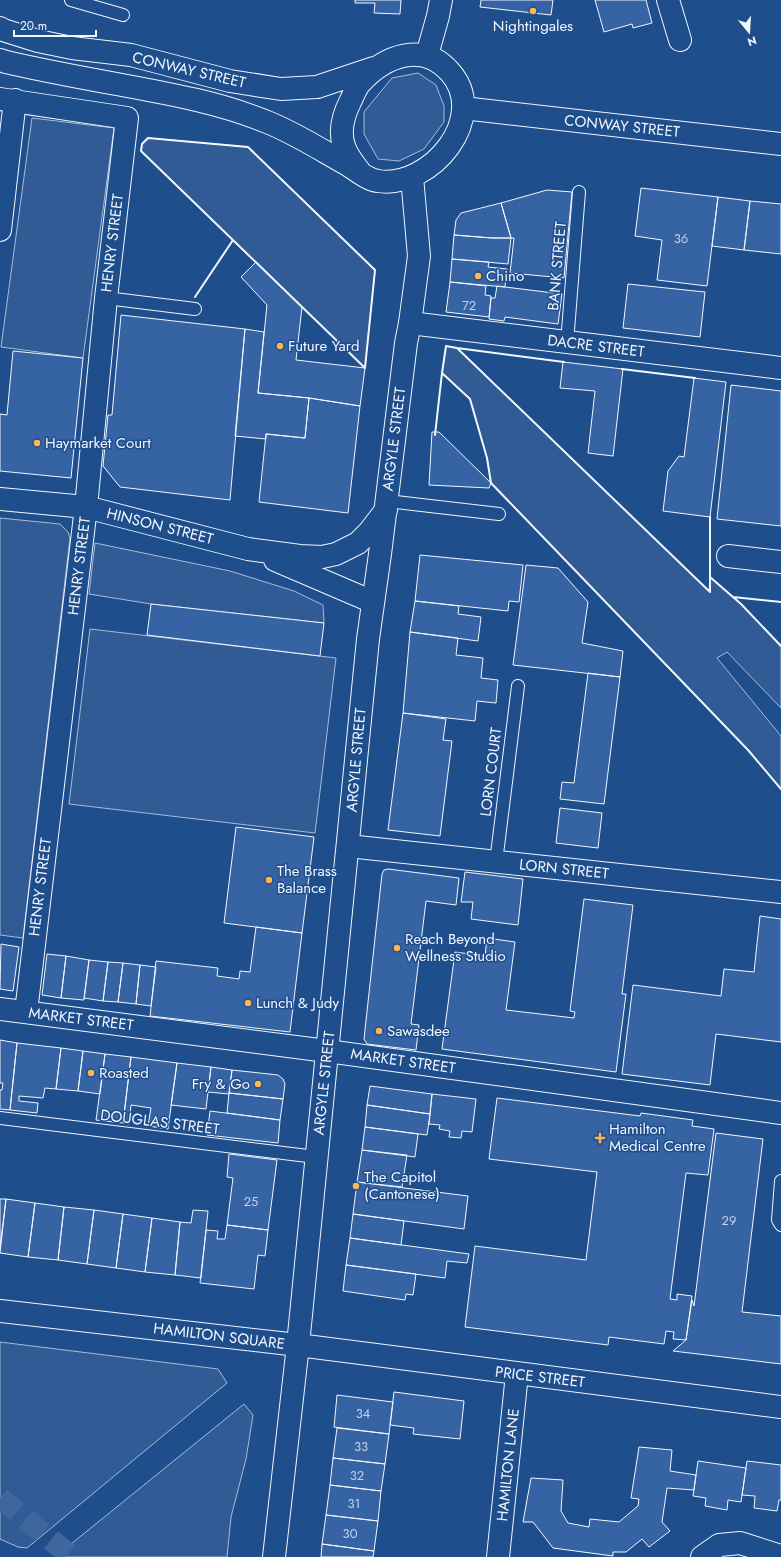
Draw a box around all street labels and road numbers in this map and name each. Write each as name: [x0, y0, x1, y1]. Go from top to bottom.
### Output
street label: CONWAY STREET: [130, 46, 248, 94]
street label: CONWAY STREET: [563, 109, 681, 143]
street label: HENRY STREET: [95, 193, 129, 293]
street label: BANK STREET: [542, 220, 572, 312]
street label: DACRE STREET: [546, 329, 646, 363]
street label: ARGYLE STREET: [377, 386, 411, 492]
street label: HINSON STREET: [104, 502, 216, 550]
street label: HENRY STREET: [62, 516, 96, 616]
street label: ARGYLE STREET: [340, 707, 372, 813]
street label: LORN COURT: [475, 726, 507, 818]
street label: HENRY STREET: [23, 837, 57, 937]
street label: LORN STREET: [518, 853, 610, 885]
street label: MARKET STREET: [27, 1002, 135, 1036]
street label: ARGYLE STREET: [308, 1030, 340, 1136]
street label: MARKET STREET: [349, 1043, 457, 1079]
street label: DOUGLAS STREET: [99, 1104, 221, 1140]
street label: HAMILTON SQUARE: [152, 1317, 286, 1355]
street label: PRICE STREET: [494, 1361, 586, 1393]
street label: HAMILTON LANE: [491, 1407, 525, 1523]

